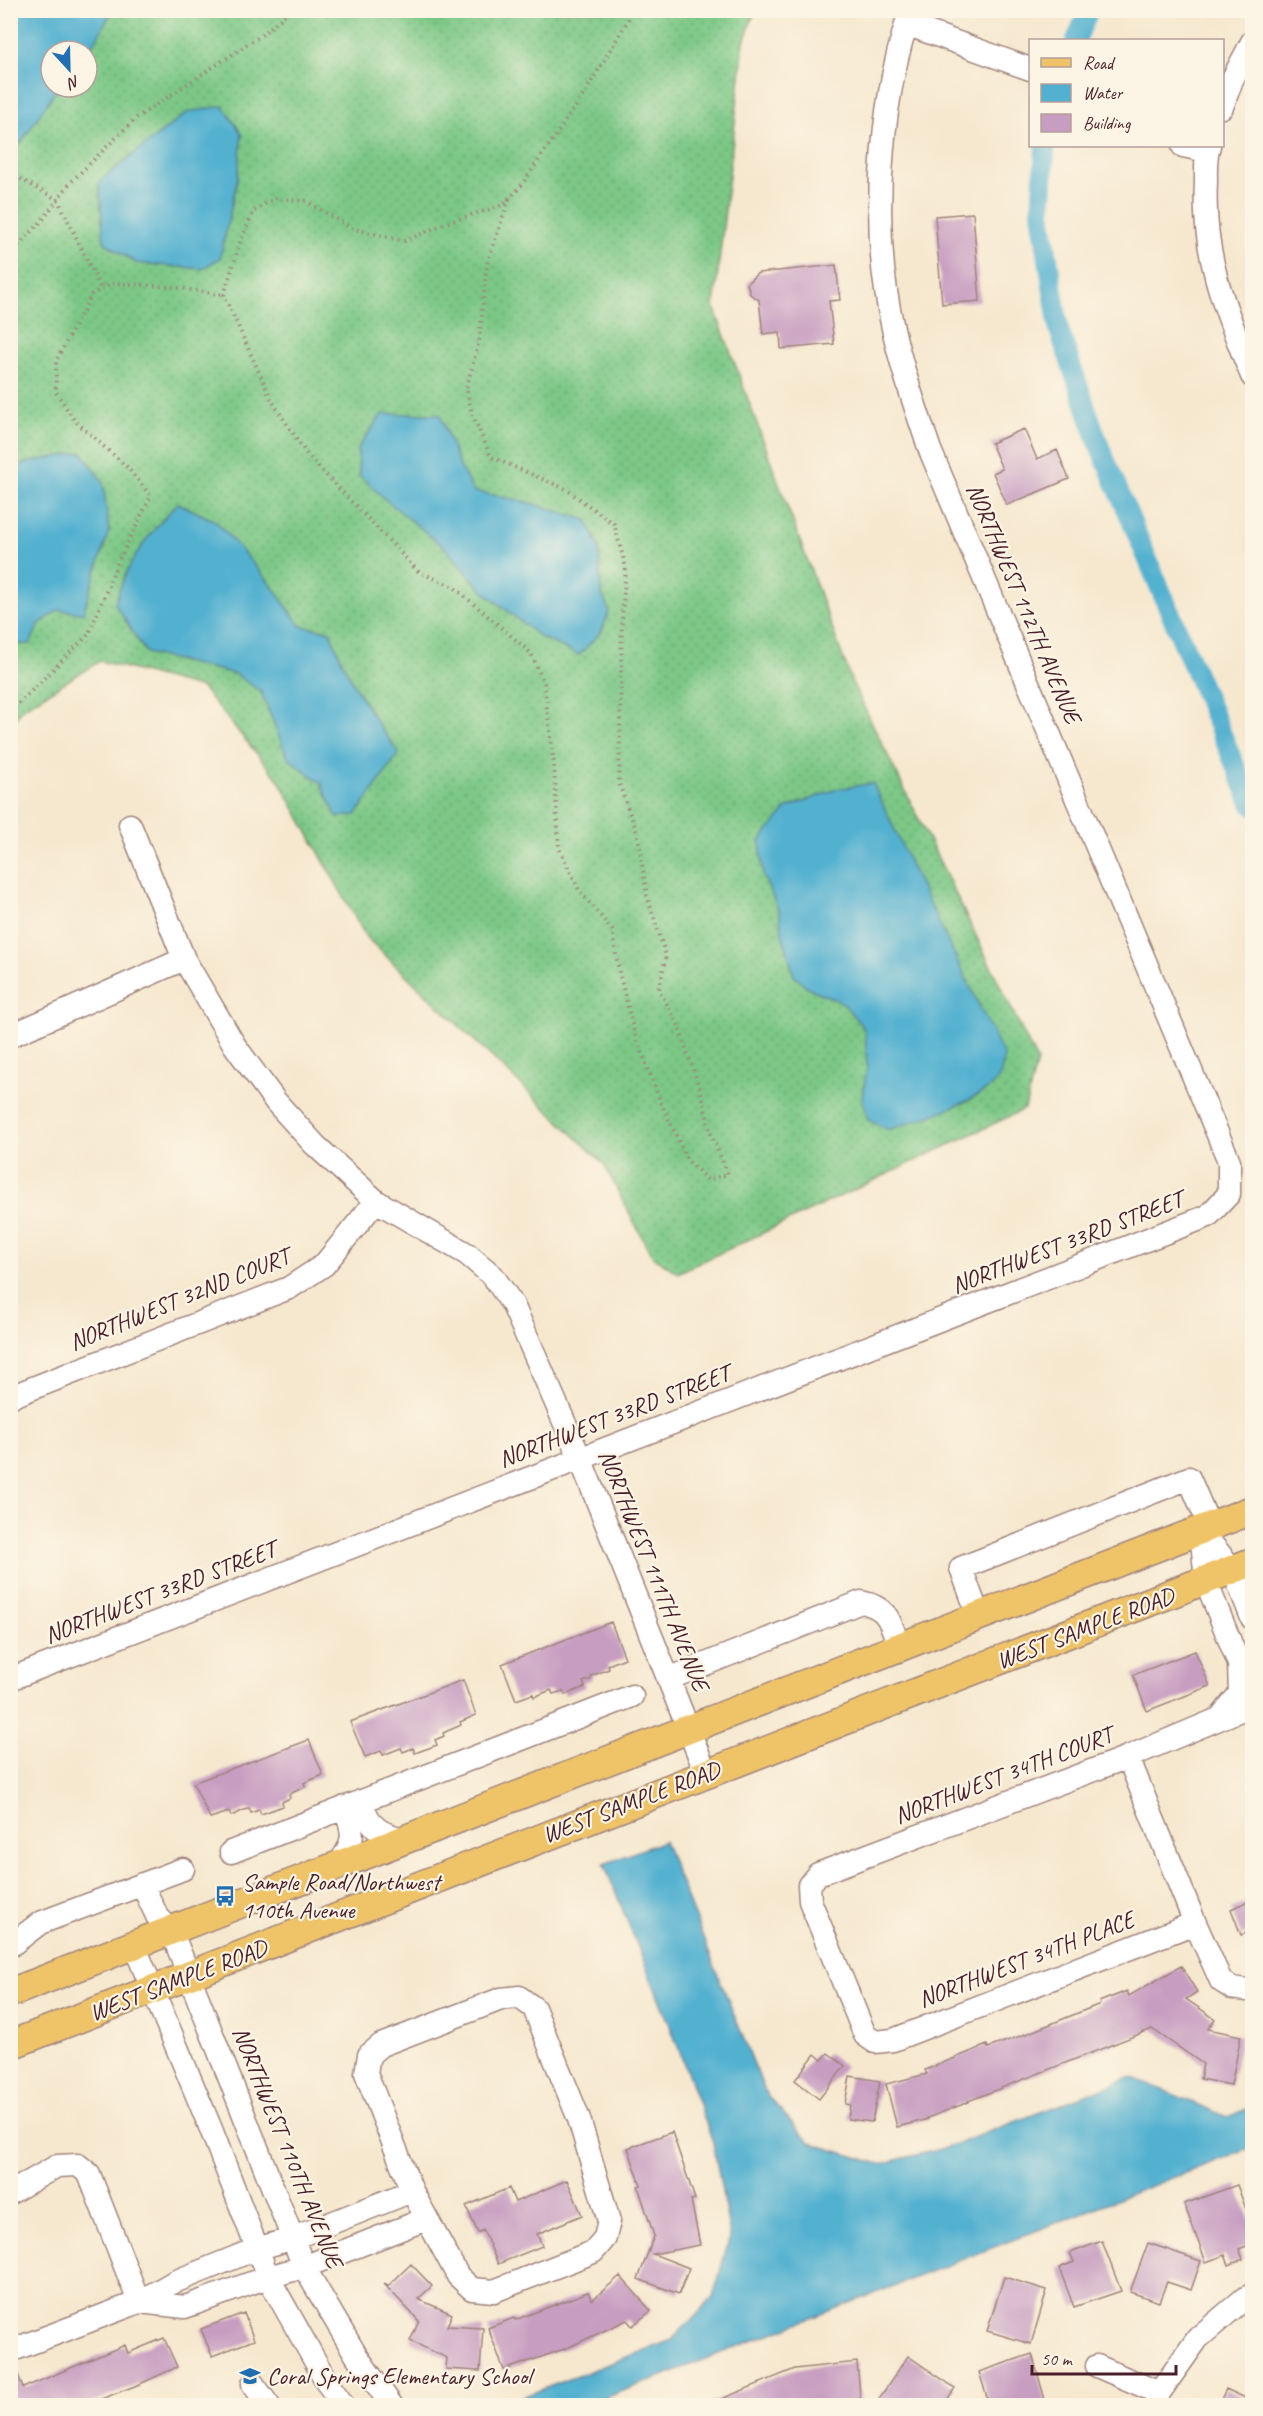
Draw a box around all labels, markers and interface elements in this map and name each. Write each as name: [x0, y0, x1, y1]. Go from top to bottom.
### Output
north arrow: [39, 39, 99, 99]
legend: [1029, 39, 1224, 147]
text: Road: [1083, 52, 1116, 74]
text: N: [63, 71, 83, 94]
text: Water: [1083, 82, 1124, 104]
text: Building: [1083, 112, 1132, 134]
street label: NORTHWEST 112TH AVENUE: [960, 479, 1089, 730]
street label: NORTHWEST 33RD STREET: [947, 1182, 1193, 1300]
street label: NORTHWEST 32ND COURT: [65, 1239, 299, 1357]
street label: NORTHWEST 33RD STREET: [494, 1356, 740, 1474]
street label: NORTHWEST 111TH AVENUE: [592, 1445, 717, 1698]
street label: NORTHWEST 33RD STREET: [40, 1532, 286, 1650]
street label: WEST SAMPLE ROAD: [992, 1580, 1180, 1676]
street label: NORTHWEST 34TH COURT: [890, 1717, 1122, 1830]
street label: WEST SAMPLE ROAD: [538, 1754, 726, 1850]
place label: Sample Road/Northwest 110th Avenue: [242, 1867, 443, 1925]
bus stop icon: Sample Road/Northwest 110th Avenue: [213, 1884, 237, 1908]
street label: NORTHWEST 34TH PLACE: [914, 1903, 1141, 2014]
street label: WEST SAMPLE ROAD: [85, 1932, 273, 2028]
street label: NORTHWEST 110TH AVENUE: [226, 2022, 351, 2275]
scale bar: [1032, 2338, 1176, 2376]
text: 50 m: [1041, 2348, 1074, 2370]
place label: Coral Springs Elementary School: [267, 2361, 535, 2391]
school or university icon: Coral Springs Elementary School: [238, 2364, 262, 2388]

